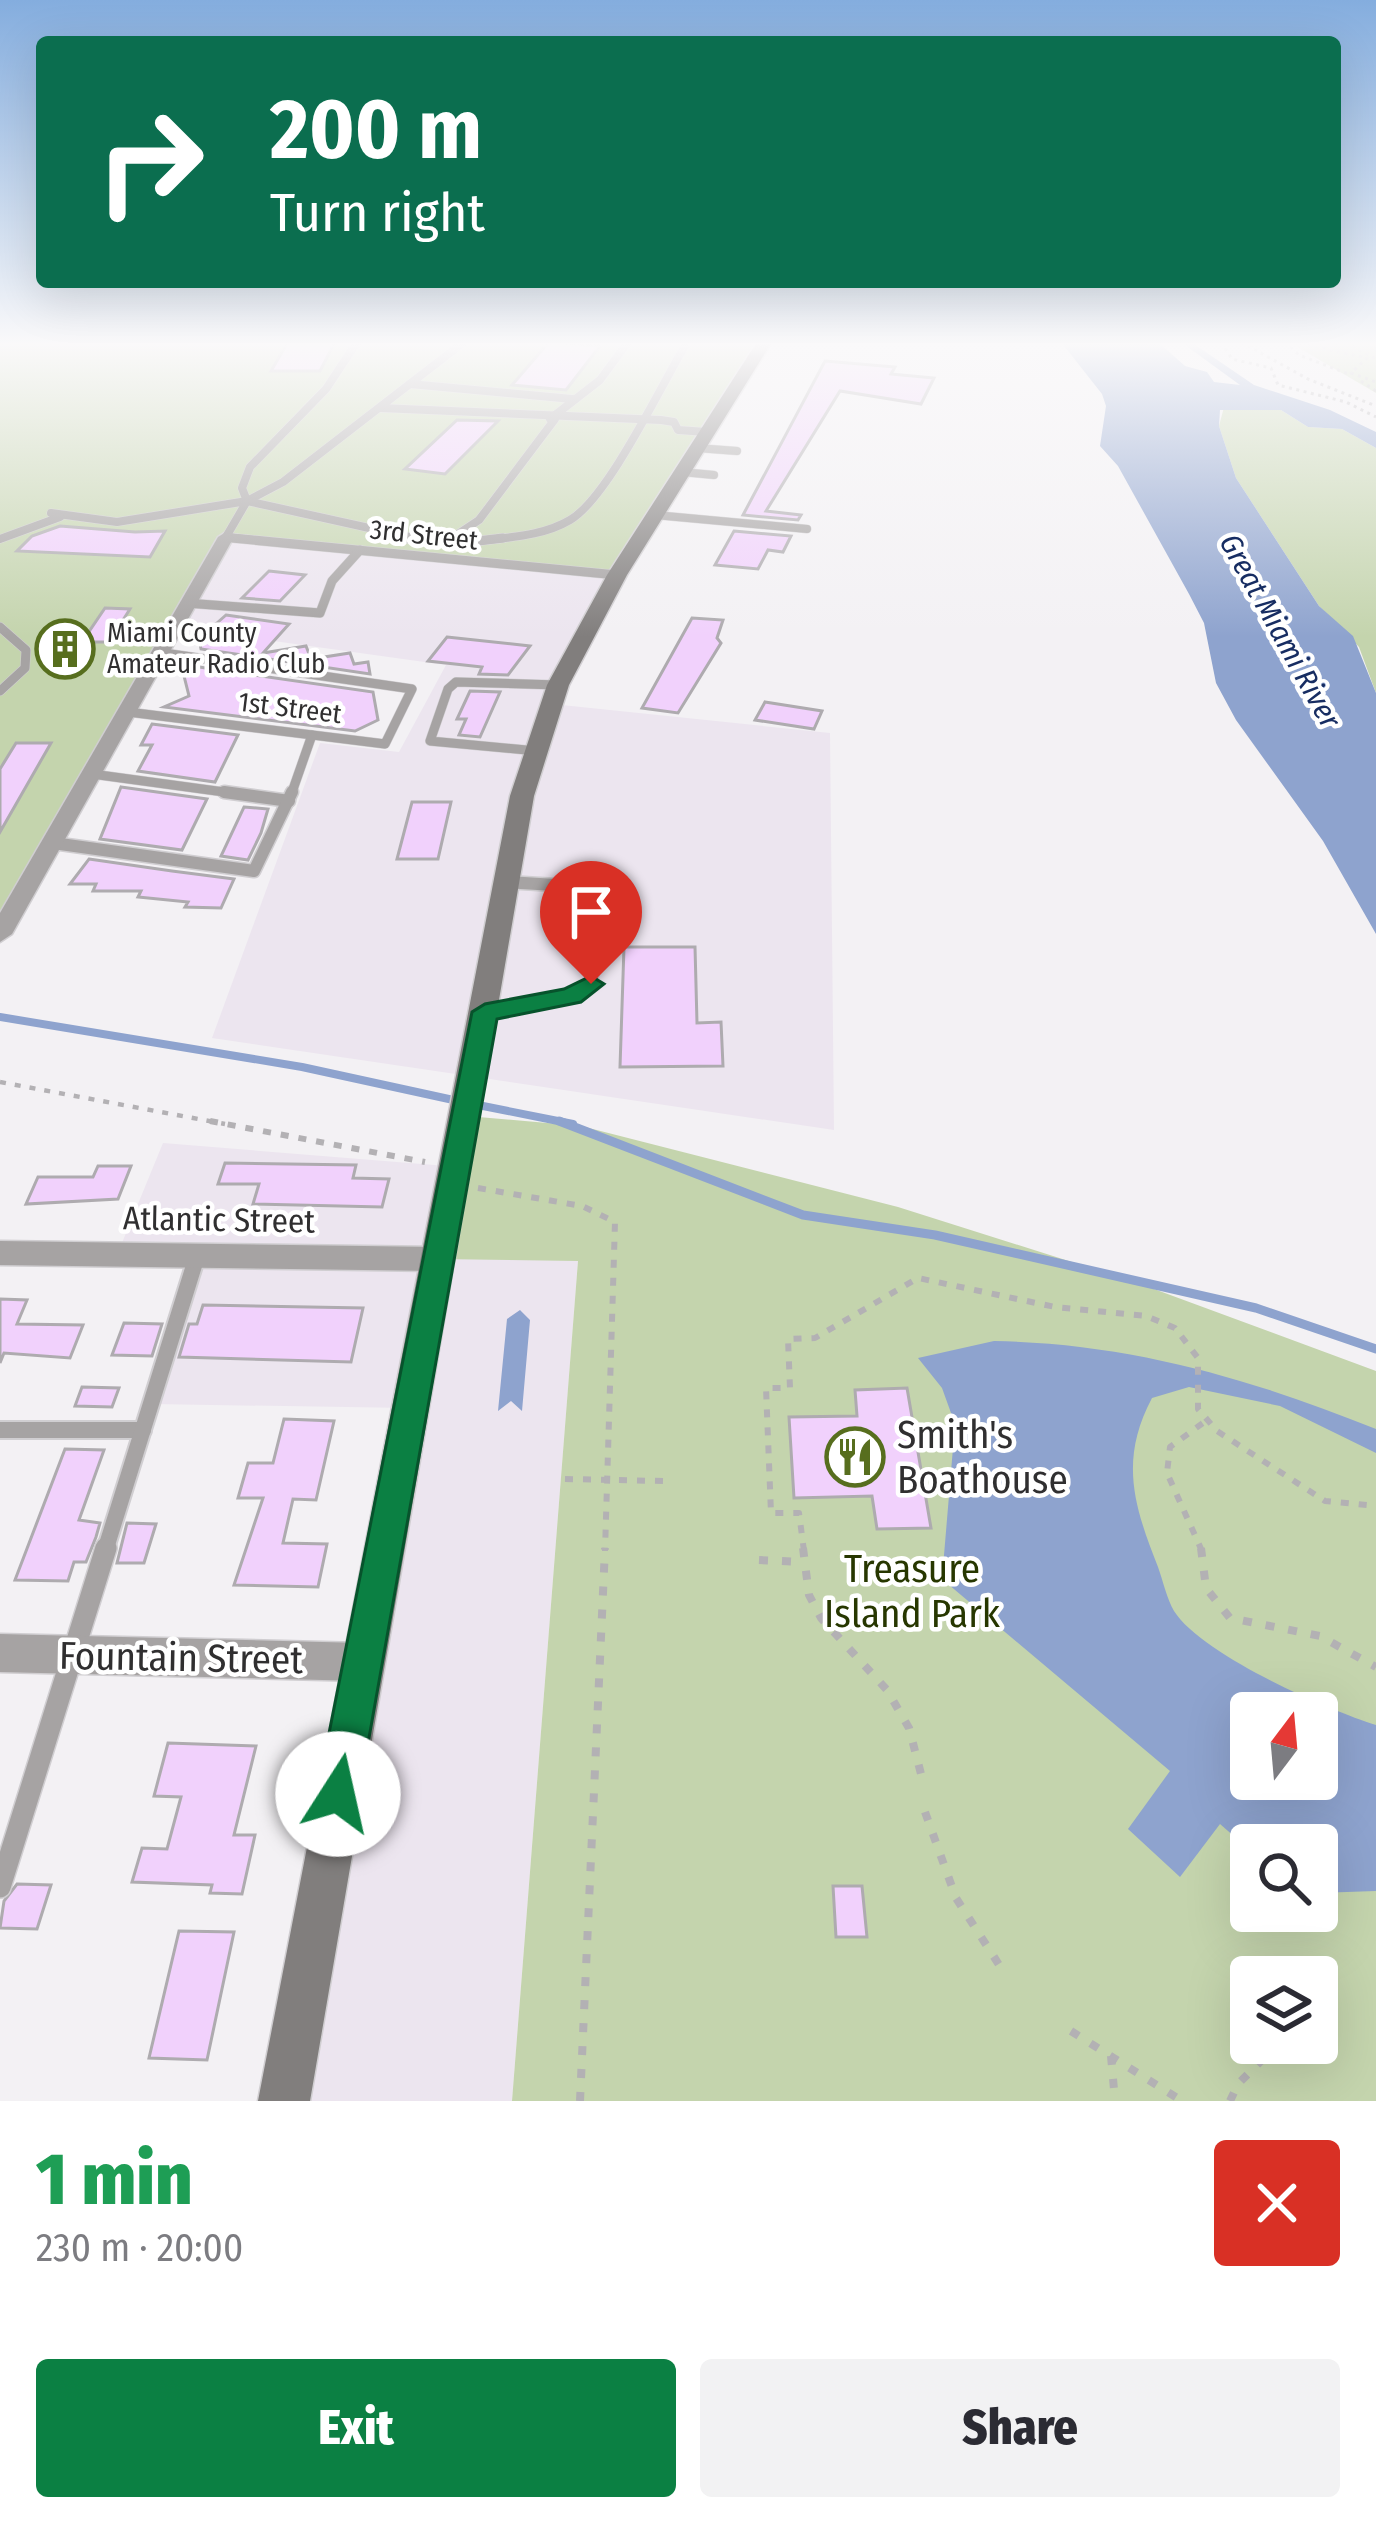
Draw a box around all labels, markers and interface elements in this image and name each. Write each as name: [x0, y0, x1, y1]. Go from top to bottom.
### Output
text: 200 m: [270, 79, 482, 180]
icon: right: [72, 84, 228, 240]
text: Turn right: [270, 181, 485, 245]
street label: 3rd Street: [369, 513, 480, 557]
water label: Great Miami River: [1212, 528, 1349, 736]
place label: Miami County Amateur Radio Club: [107, 617, 325, 680]
building icon: Miami County Amateur Radio Club: [34, 618, 96, 680]
street label: 1st Street: [237, 686, 344, 730]
pin: [540, 861, 642, 984]
icon: arrive: [558, 879, 624, 945]
street label: Atlantic Street: [123, 1198, 316, 1242]
place label: Smith's Boathouse: [897, 1412, 1068, 1503]
restaurant icon: Smith's Boathouse: [824, 1426, 886, 1488]
park label: Treasure Island Park: [824, 1546, 1001, 1637]
street label: Fountain Street: [59, 1633, 304, 1683]
north arrow: [1230, 1692, 1338, 1800]
map controls: [1230, 1692, 1338, 2064]
position arrow: [275, 1731, 401, 1857]
button: search: [1230, 1824, 1338, 1932]
button: layers: [1230, 1956, 1338, 2064]
text: 1 min: [36, 2137, 193, 2223]
button: close: [1214, 2140, 1340, 2266]
text: 230 m · 20:00: [36, 2225, 243, 2271]
button: Exit: [36, 2359, 676, 2497]
button: Share: [700, 2359, 1340, 2497]

